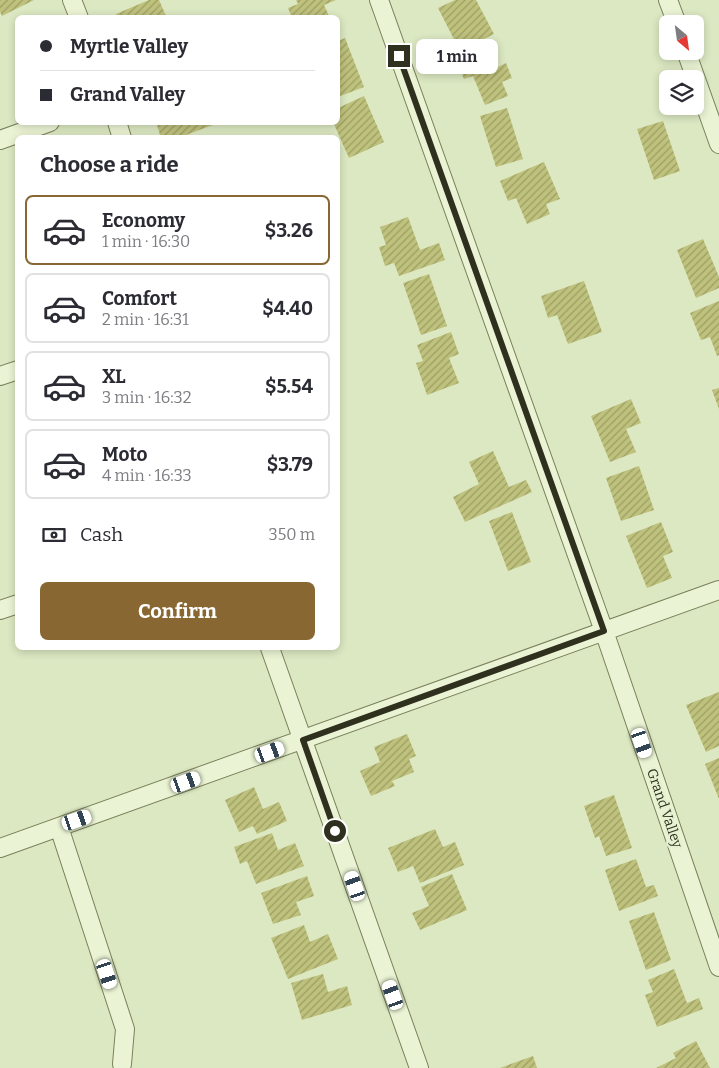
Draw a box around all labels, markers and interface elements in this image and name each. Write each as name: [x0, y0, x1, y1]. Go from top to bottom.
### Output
north arrow: [659, 15, 704, 60]
map controls: [659, 15, 704, 115]
text: Myrtle Valley: [70, 35, 188, 58]
callout: 1 min: [416, 38, 499, 74]
route end: [388, 45, 410, 67]
text: 1 min: [437, 47, 477, 66]
button: layers: [659, 70, 704, 115]
text: Grand Valley: [70, 83, 185, 106]
text: Choose a ride: [40, 151, 179, 178]
icon: car: [42, 208, 87, 253]
text: Economy: [102, 209, 185, 232]
text: $3.26: [265, 219, 313, 242]
text: 1 min · 16:30: [102, 232, 190, 251]
icon: car: [42, 286, 87, 331]
text: Comfort: [102, 287, 177, 310]
text: $4.40: [262, 297, 313, 320]
text: 2 min · 16:31: [102, 310, 189, 329]
icon: car: [42, 364, 87, 409]
text: XL: [102, 365, 126, 388]
text: $5.54: [265, 375, 313, 398]
text: 3 min · 16:32: [102, 388, 191, 407]
icon: car: [42, 442, 87, 487]
text: Moto: [102, 443, 148, 466]
text: $3.79: [267, 453, 313, 476]
text: 4 min · 16:33: [102, 466, 192, 485]
icon: cash: [40, 521, 68, 549]
text: Cash: [80, 523, 123, 546]
text: 350 m: [269, 525, 315, 544]
button: Confirm: [40, 582, 315, 640]
car: [630, 726, 653, 760]
car: [253, 740, 286, 764]
street label: Grand Valley: [643, 766, 686, 851]
car: [169, 770, 202, 794]
car: [60, 808, 93, 832]
route start: [324, 820, 346, 842]
car: [343, 869, 366, 903]
car: [95, 957, 118, 991]
car: [380, 978, 405, 1012]

